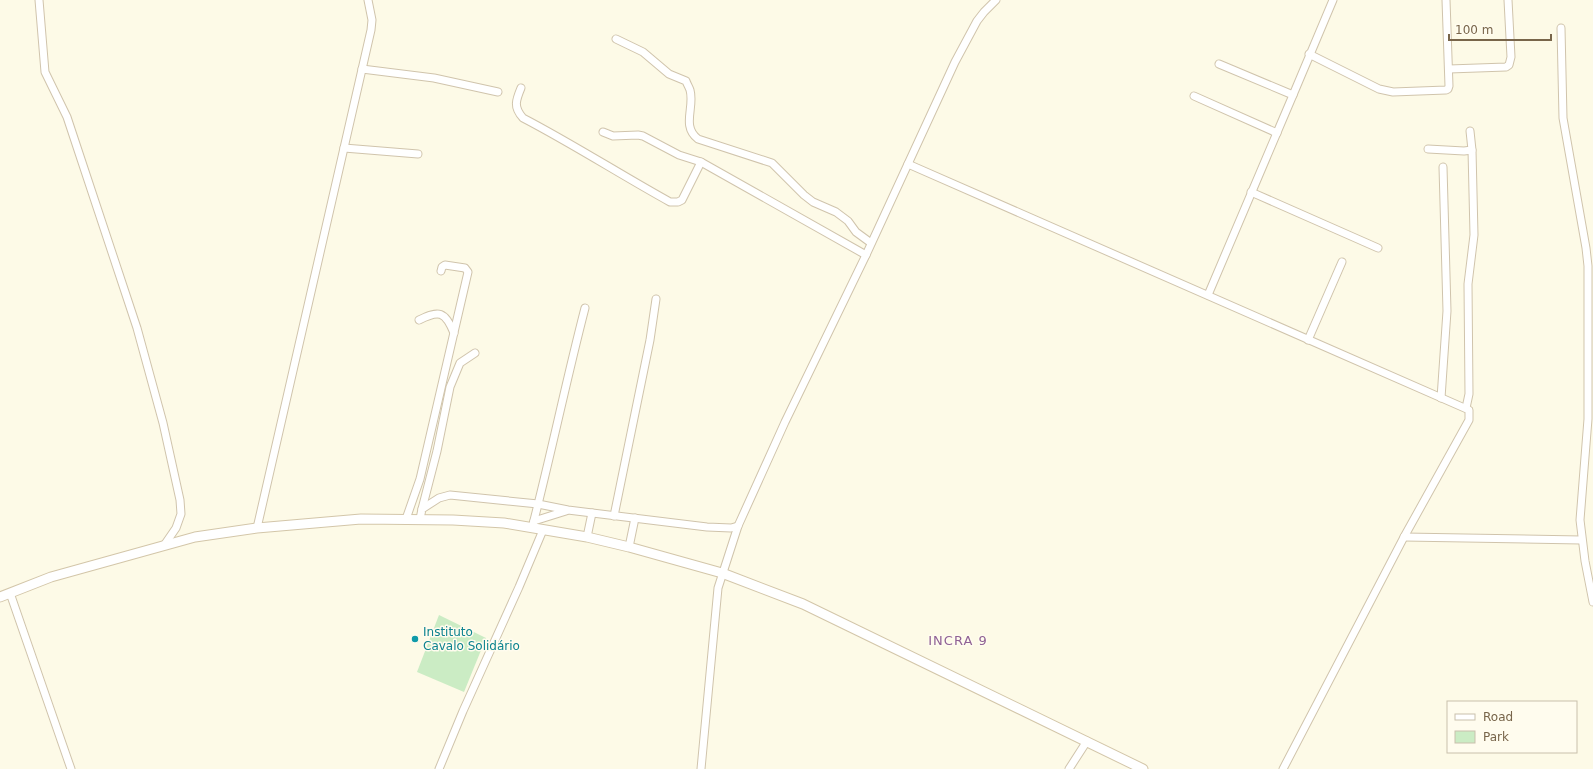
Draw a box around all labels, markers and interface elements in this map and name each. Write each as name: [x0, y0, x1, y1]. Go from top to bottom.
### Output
scale bar: [1449, 16, 1551, 42]
text: 100 m: [1455, 23, 1493, 37]
place label: Instituto Cavalo Solidário: [423, 625, 520, 653]
district label: INCRA 9: [928, 633, 988, 648]
marker: Instituto Cavalo Solidário: [410, 634, 420, 644]
legend: [1447, 701, 1577, 753]
text: Road: [1483, 710, 1513, 724]
text: Park: [1483, 730, 1509, 744]

